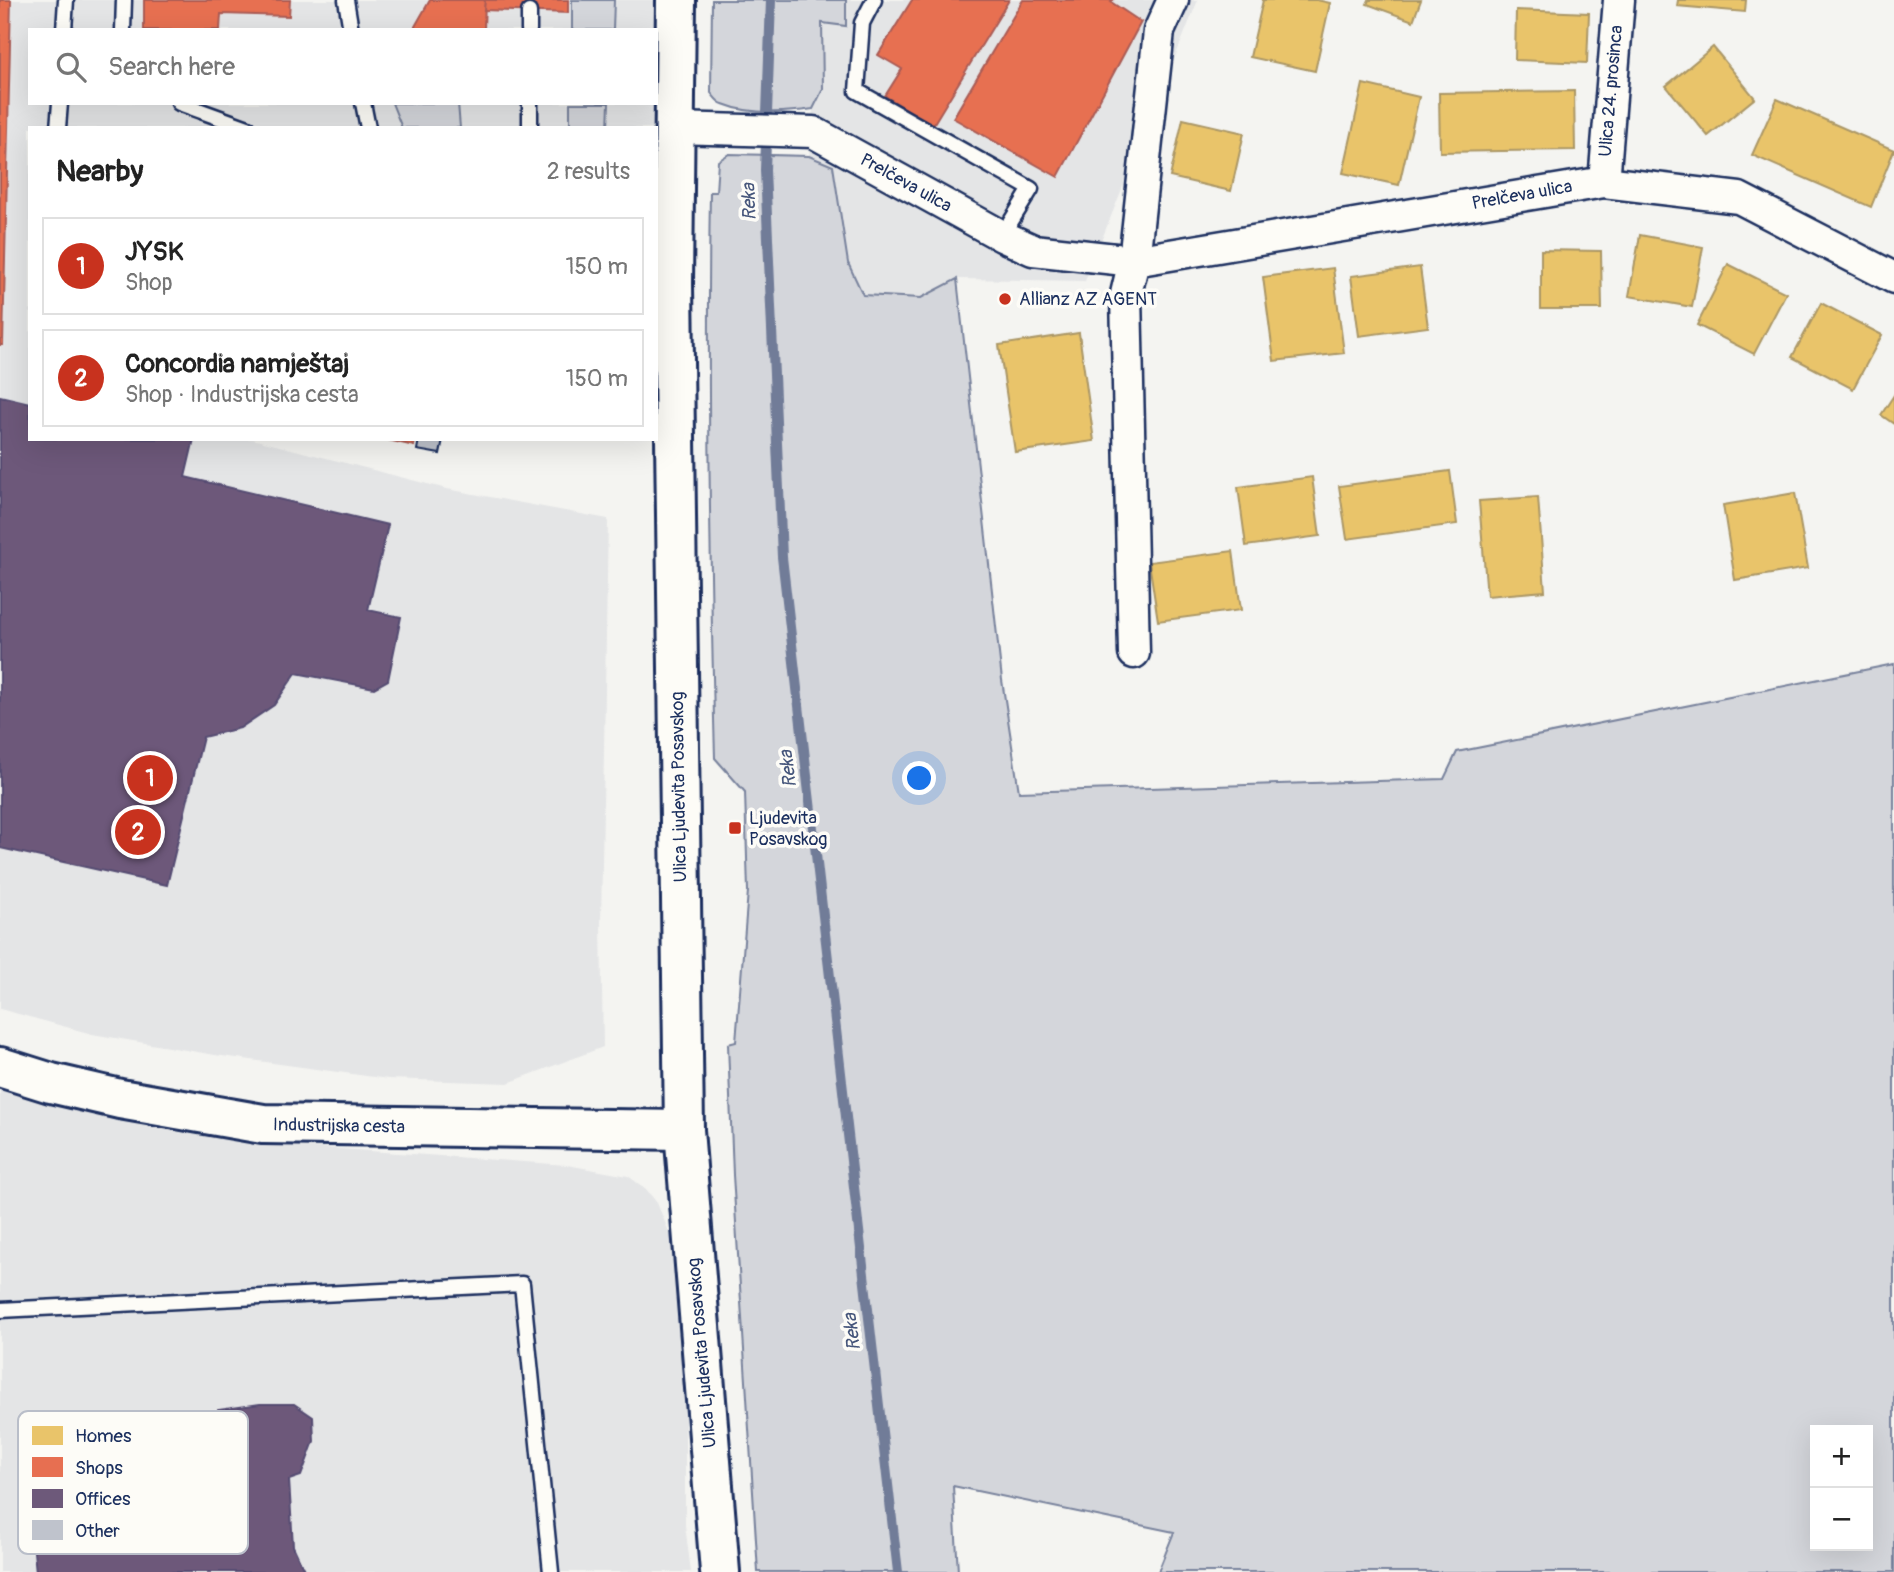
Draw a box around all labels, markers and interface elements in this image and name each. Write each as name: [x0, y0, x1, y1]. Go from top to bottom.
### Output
street label: Ulica 24. prosinca: [1594, 24, 1628, 158]
search box: [28, 28, 658, 105]
icon: search: [52, 48, 90, 86]
text: Search here: [108, 51, 235, 83]
street label: Prelčeva ulica: [856, 148, 956, 218]
text: Nearby: [56, 153, 143, 190]
text: 2 results: [547, 157, 630, 186]
street label: Prelčeva ulica: [1470, 175, 1574, 215]
water label: Reka: [736, 182, 762, 221]
text: JYSK: [125, 236, 183, 268]
text: 1: [77, 252, 86, 281]
text: 150 m: [565, 252, 628, 281]
text: Shop: [125, 268, 173, 297]
place label: Allianz AZ AGENT: [1019, 288, 1157, 311]
marker: Allianz AZ AGENT: [997, 291, 1013, 307]
text: Concordia namještaj: [125, 348, 349, 380]
text: 2: [75, 364, 87, 393]
text: 150 m: [565, 364, 628, 393]
text: Shop · Industrijska cesta: [125, 380, 359, 409]
street label: Ulica Ljudevita Posavskog: [666, 691, 692, 883]
water label: Reka: [774, 748, 802, 789]
pin: 1: [127, 752, 173, 804]
your location: [902, 761, 936, 795]
pin: 2: [115, 806, 161, 858]
place label: Ljudevita Posavskog: [749, 807, 827, 851]
marker: Ljudevita Posavskog: [727, 820, 743, 836]
street label: Industrijska cesta: [273, 1113, 405, 1139]
street label: Ulica Ljudevita Posavskog: [682, 1257, 722, 1449]
water label: Reka: [838, 1311, 866, 1352]
legend: [18, 1411, 248, 1554]
text: Homes: [75, 1424, 132, 1448]
map controls: [1810, 1425, 1873, 1551]
button: +: [1810, 1425, 1873, 1488]
text: Shops: [75, 1456, 123, 1480]
text: Offices: [75, 1487, 131, 1511]
button: −: [1810, 1488, 1873, 1551]
text: Other: [75, 1519, 120, 1543]

